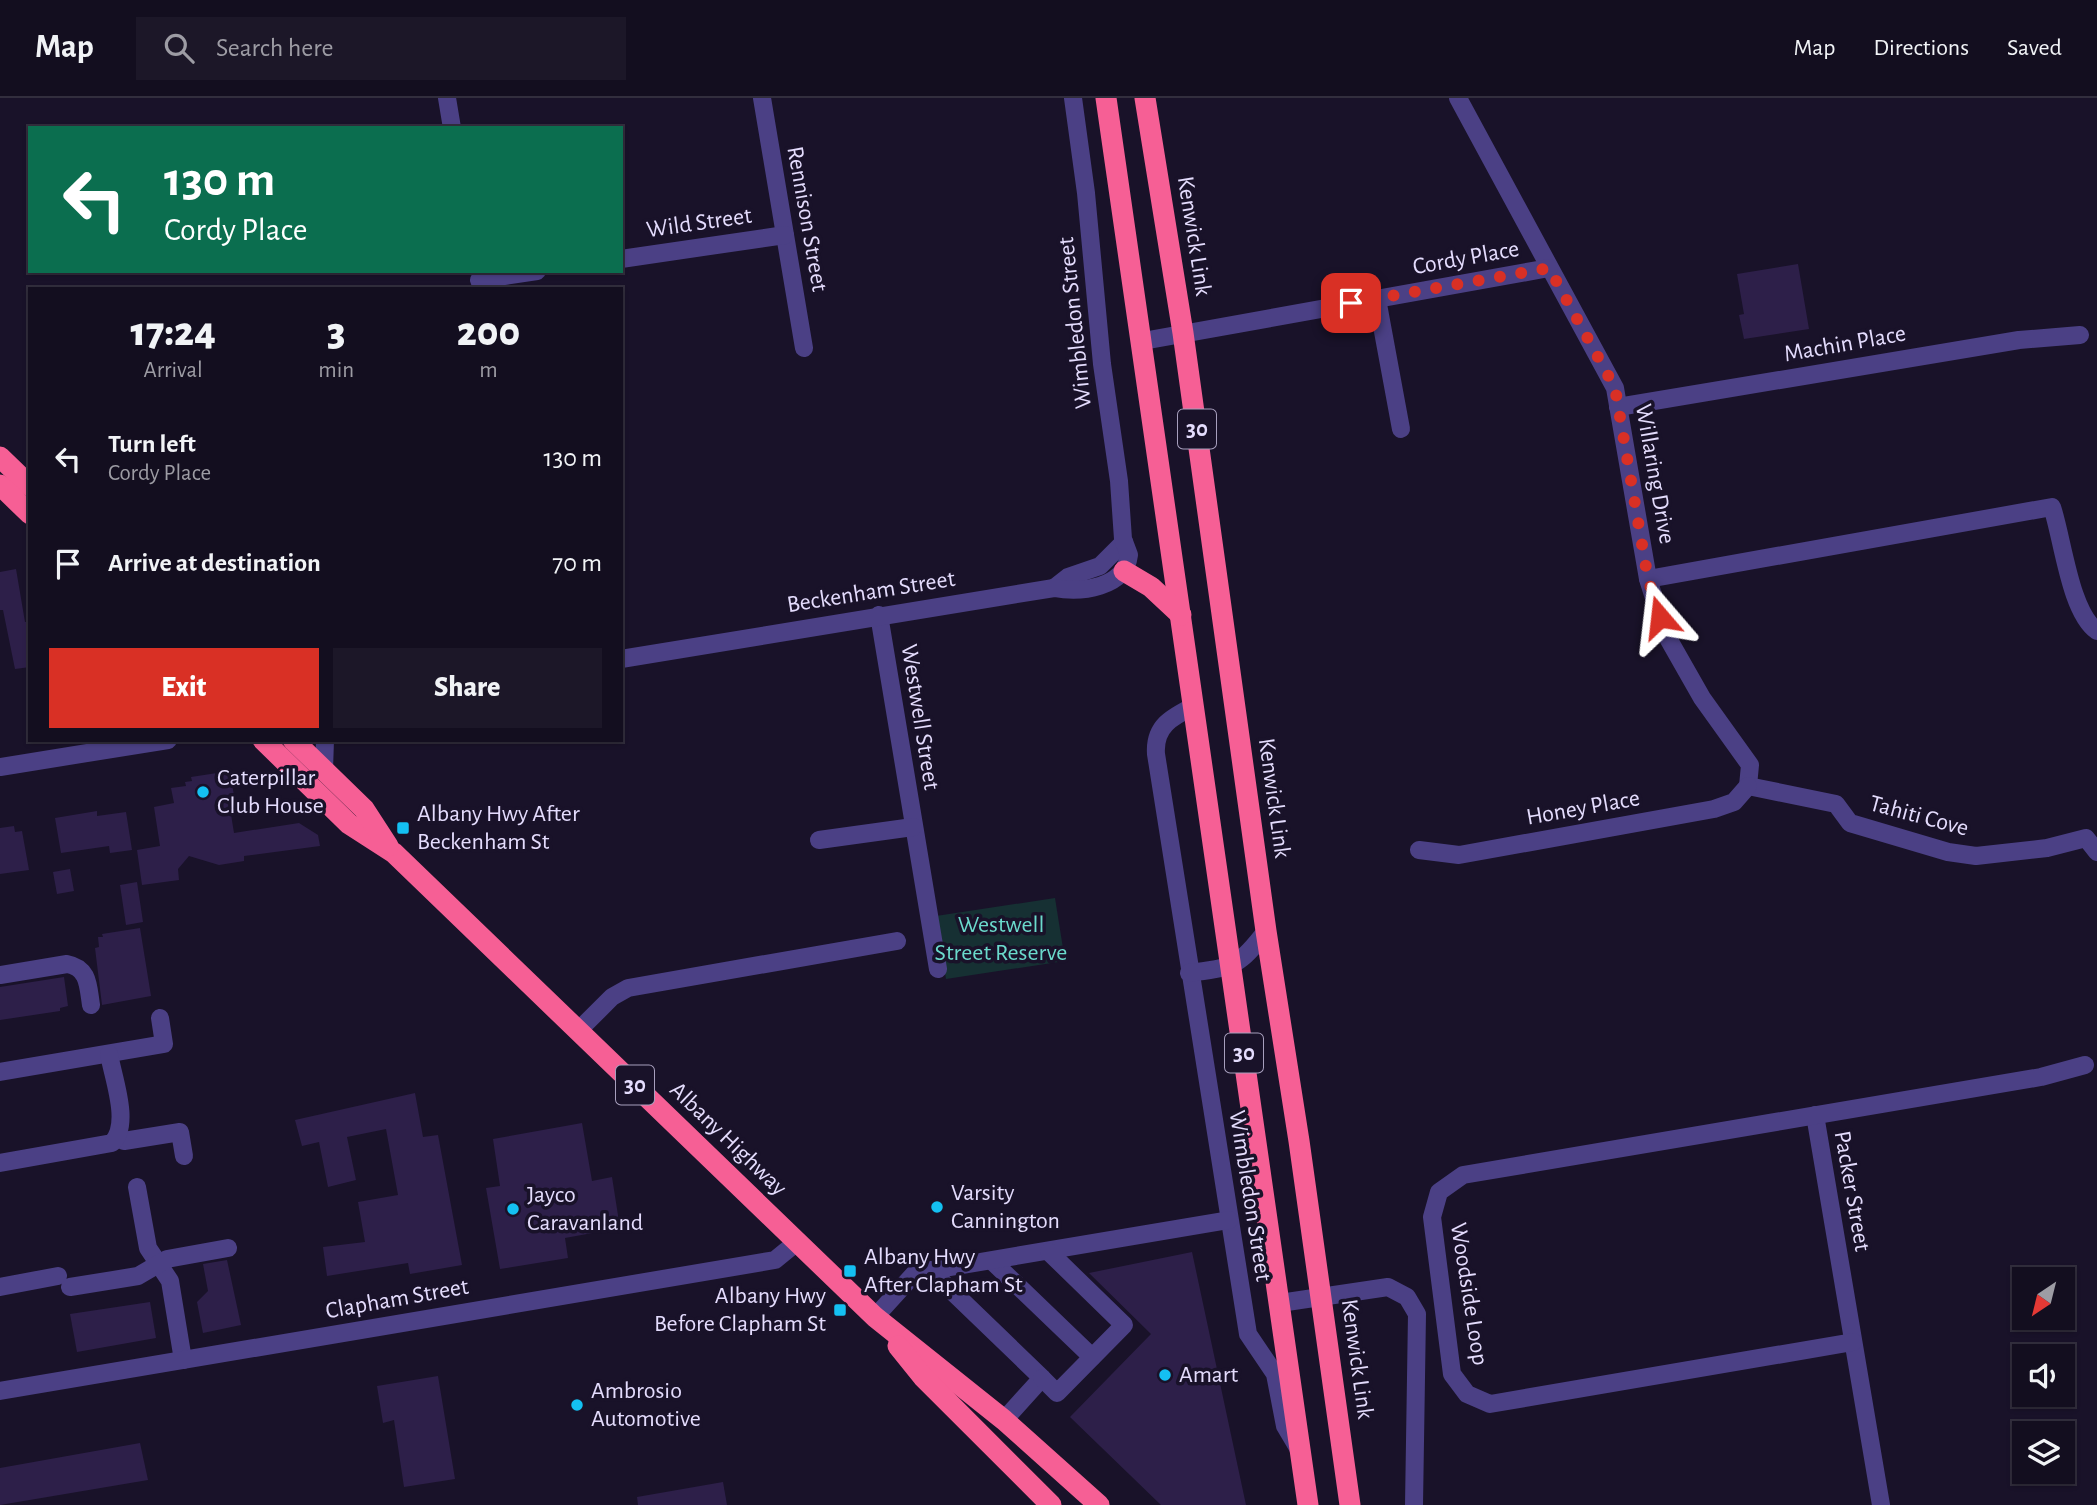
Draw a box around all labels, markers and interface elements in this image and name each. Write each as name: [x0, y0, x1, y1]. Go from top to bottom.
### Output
search box: [136, 17, 626, 80]
icon: search: [160, 29, 198, 67]
text: Map: [35, 31, 94, 64]
text: Search here: [216, 35, 334, 61]
text: Map: [1793, 36, 1835, 60]
text: Directions: [1873, 36, 1969, 60]
text: Saved: [2007, 36, 2062, 60]
street label: Rennison Street: [782, 144, 832, 294]
icon: left: [49, 154, 140, 245]
text: 130 m: [164, 156, 275, 205]
street label: Kenwick Link: [1173, 174, 1215, 298]
street label: Wild Street: [645, 204, 754, 242]
text: Cordy Place: [164, 214, 308, 246]
street label: Wimbledon Street: [1054, 236, 1096, 410]
street label: Cordy Place: [1411, 237, 1521, 279]
pin: [1321, 273, 1381, 333]
icon: arrive: [1332, 284, 1370, 322]
text: 17:24: [131, 311, 216, 353]
text: 3: [327, 311, 346, 353]
text: 200: [457, 311, 520, 353]
street label: Machin Place: [1782, 321, 1908, 367]
text: Arrival: [144, 359, 203, 382]
text: min: [318, 359, 354, 382]
text: m: [479, 359, 498, 382]
street label: Willaring Drive: [1631, 402, 1679, 546]
road number: 30: [1178, 410, 1216, 448]
text: Turn left: [108, 431, 196, 457]
icon: left: [49, 440, 87, 478]
text: 130 m: [544, 445, 602, 471]
text: Cordy Place: [108, 462, 211, 485]
icon: arrive: [49, 545, 87, 583]
text: Arrive at destination: [108, 550, 321, 576]
text: 70 m: [552, 550, 602, 576]
street label: Beckenham Street: [785, 567, 957, 617]
position arrow: [1623, 580, 1697, 654]
street label: Westwell Street: [897, 642, 943, 792]
button: Exit: [49, 648, 319, 728]
button: Share: [333, 648, 602, 728]
street label: Kenwick Link: [1254, 737, 1294, 860]
place label: Caterpillar Club House: [217, 766, 324, 818]
marker: Caterpillar Club House: [195, 784, 211, 800]
street label: Honey Place: [1524, 786, 1642, 830]
street label: Tahiti Cove: [1867, 791, 1971, 841]
place label: Albany Hwy After Beckenham St: [417, 802, 580, 854]
marker: Albany Hwy After Beckenham St: [395, 820, 411, 836]
park label: Westwell Street Reserve: [935, 913, 1067, 965]
road number: 30: [1225, 1034, 1263, 1072]
road number: 30: [616, 1066, 654, 1104]
street label: Albany Highway: [665, 1078, 791, 1200]
street label: Wimbledon Street: [1225, 1109, 1275, 1283]
street label: Packer Street: [1830, 1129, 1874, 1253]
place label: Varsity Cannington: [951, 1181, 1060, 1233]
place label: Jayco Caravanland: [527, 1183, 643, 1235]
marker: Varsity Cannington: [929, 1199, 945, 1215]
marker: Jayco Caravanland: [505, 1201, 521, 1217]
street label: Woodside Loop: [1446, 1221, 1492, 1367]
place label: Albany Hwy After Clapham St: [864, 1245, 1023, 1297]
marker: Albany Hwy After Clapham St: [842, 1263, 858, 1279]
north arrow: [2012, 1267, 2076, 1330]
map controls: [2012, 1267, 2075, 1484]
street label: Clapham Street: [324, 1275, 471, 1323]
place label: Albany Hwy Before Clapham St: [654, 1284, 826, 1336]
street label: Kenwick Link: [1337, 1298, 1377, 1421]
marker: Albany Hwy Before Clapham St: [832, 1302, 848, 1318]
button: sound: [2012, 1344, 2075, 1407]
place label: Amart: [1179, 1363, 1238, 1387]
marker: Amart: [1157, 1367, 1173, 1383]
place label: Ambrosio Automotive: [591, 1379, 701, 1431]
marker: Ambrosio Automotive: [569, 1397, 585, 1413]
button: layers: [2012, 1421, 2075, 1484]

